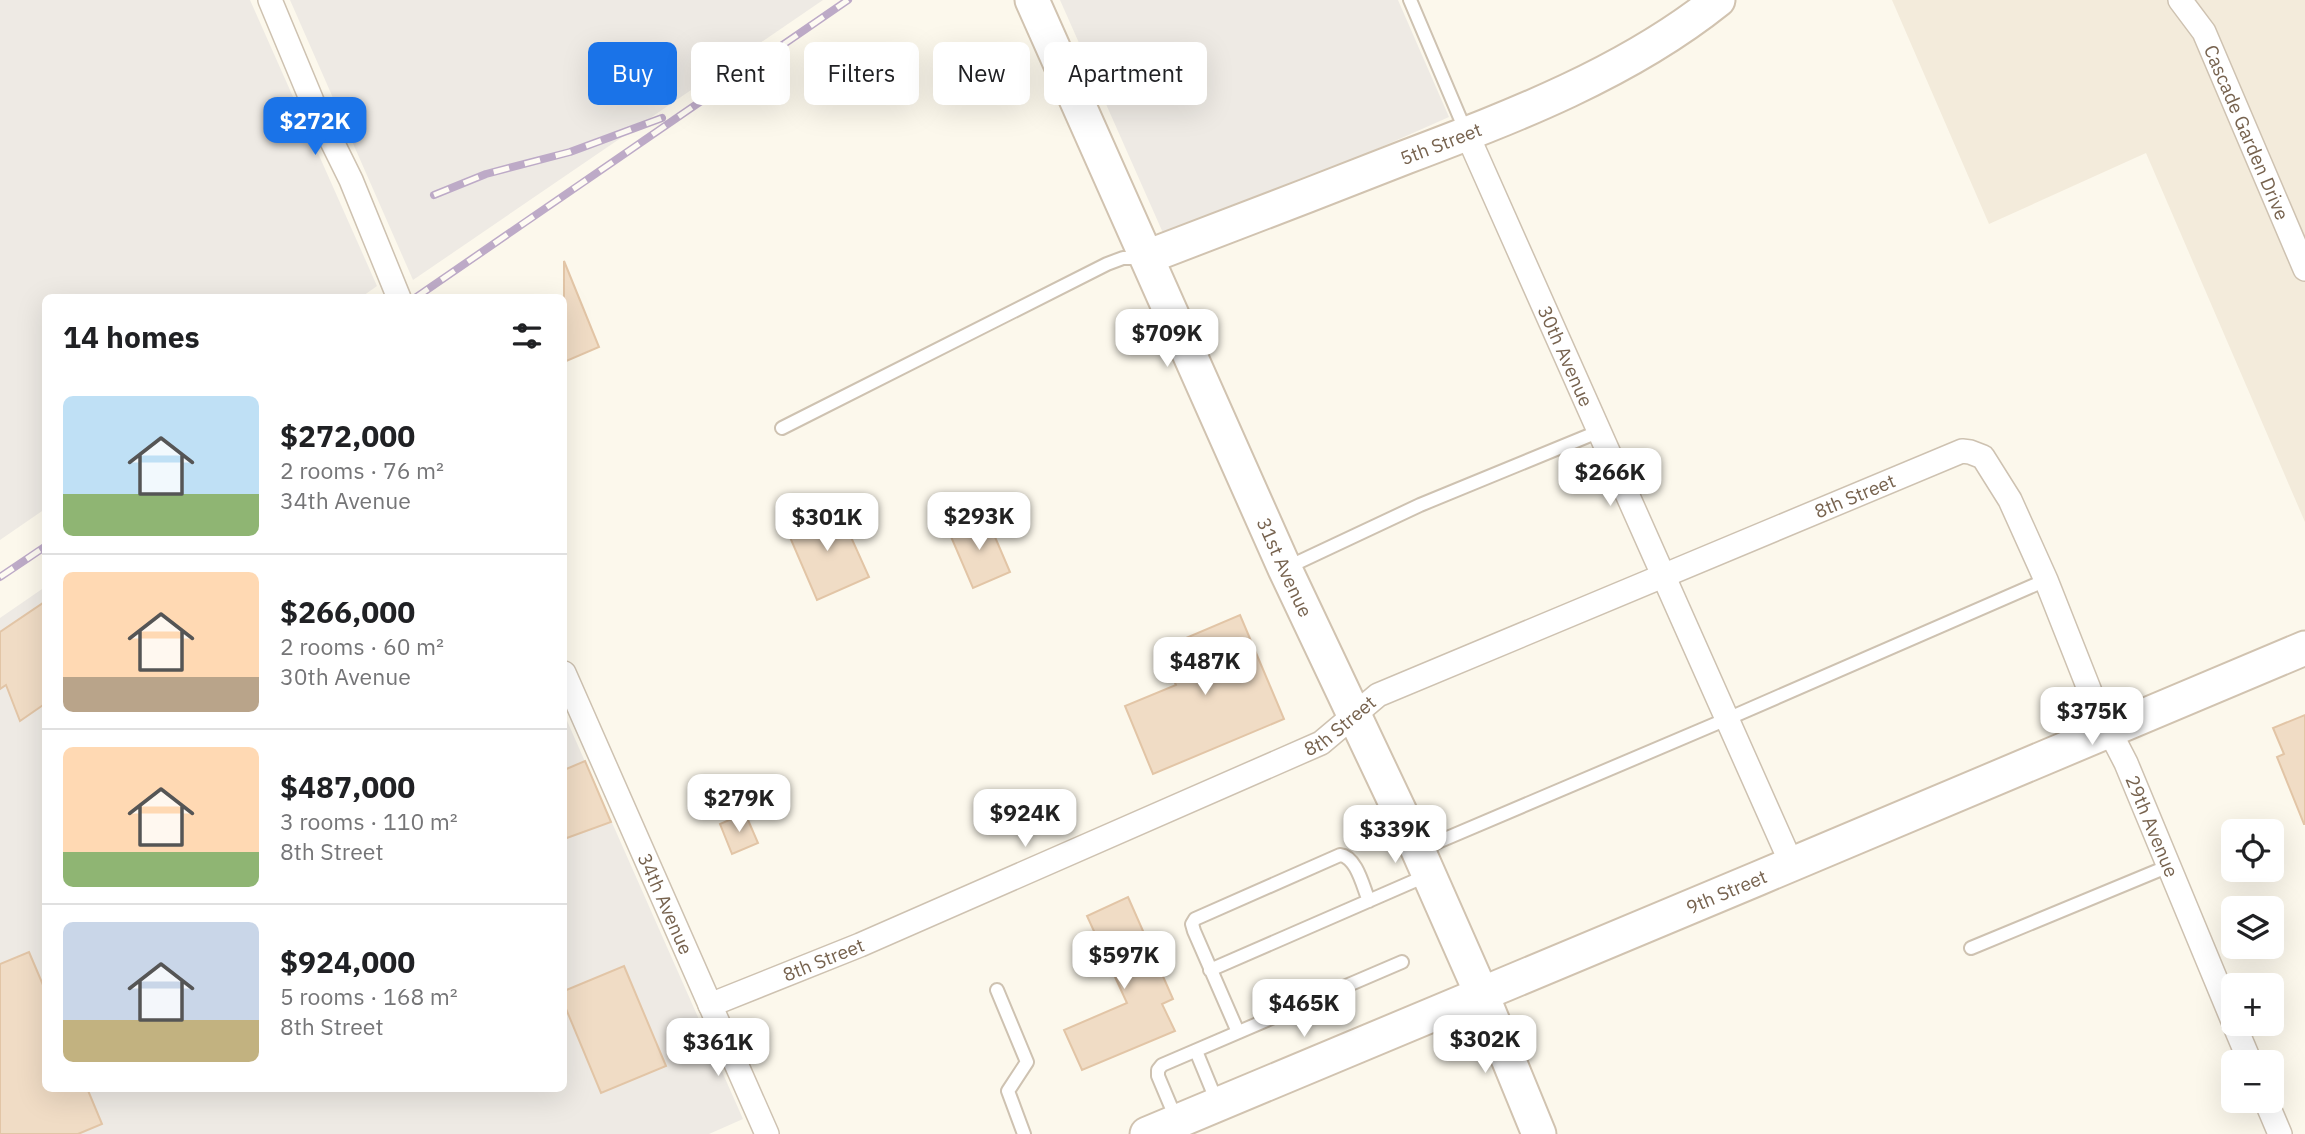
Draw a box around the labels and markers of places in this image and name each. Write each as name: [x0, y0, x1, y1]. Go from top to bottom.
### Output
pin: $272K: [266, 97, 364, 157]
pin: $709K: [1118, 310, 1216, 369]
pin: $266K: [1561, 448, 1659, 508]
pin: $293K: [930, 492, 1028, 552]
pin: $301K: [778, 494, 876, 553]
pin: $487K: [1156, 638, 1254, 697]
pin: $375K: [2043, 688, 2141, 747]
pin: $279K: [690, 774, 788, 834]
pin: $924K: [976, 790, 1074, 849]
pin: $339K: [1346, 806, 1444, 865]
pin: $597K: [1075, 932, 1173, 991]
pin: $465K: [1255, 979, 1353, 1039]
pin: $302K: [1436, 1016, 1534, 1075]
pin: $361K: [669, 1018, 767, 1078]

